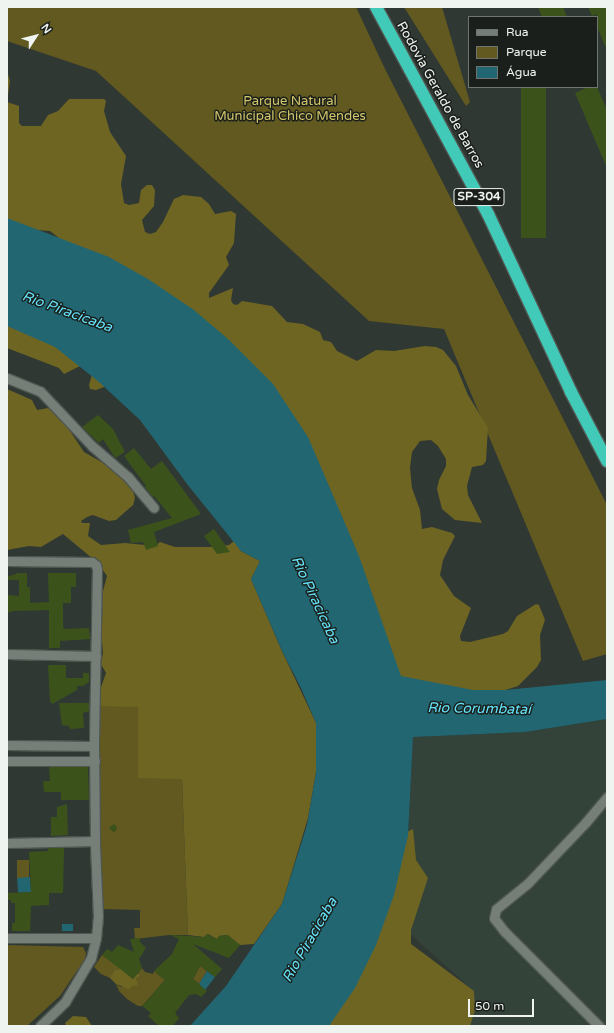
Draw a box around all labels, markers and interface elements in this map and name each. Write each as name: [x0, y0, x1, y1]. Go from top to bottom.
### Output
north arrow: [16, 16, 56, 56]
legend: [468, 16, 598, 88]
street label: Rodovia Geraldo de Barros: [393, 19, 487, 171]
text: N: [38, 21, 54, 36]
text: Rua: [506, 25, 529, 39]
text: Parque: [506, 45, 547, 59]
text: Água: [506, 65, 536, 79]
park label: Parque Natural Municipal Chico Mendes: [214, 94, 366, 125]
road number: SP-304: [453, 187, 505, 207]
water label: Rio Piracicaba: [20, 288, 114, 336]
water label: Rio Piracicaba: [287, 554, 343, 646]
water label: Rio Corumbataí: [427, 700, 531, 718]
water label: Rio Piracicaba: [279, 895, 341, 985]
scale bar: [470, 991, 536, 1017]
text: 50 m: [475, 999, 504, 1013]

